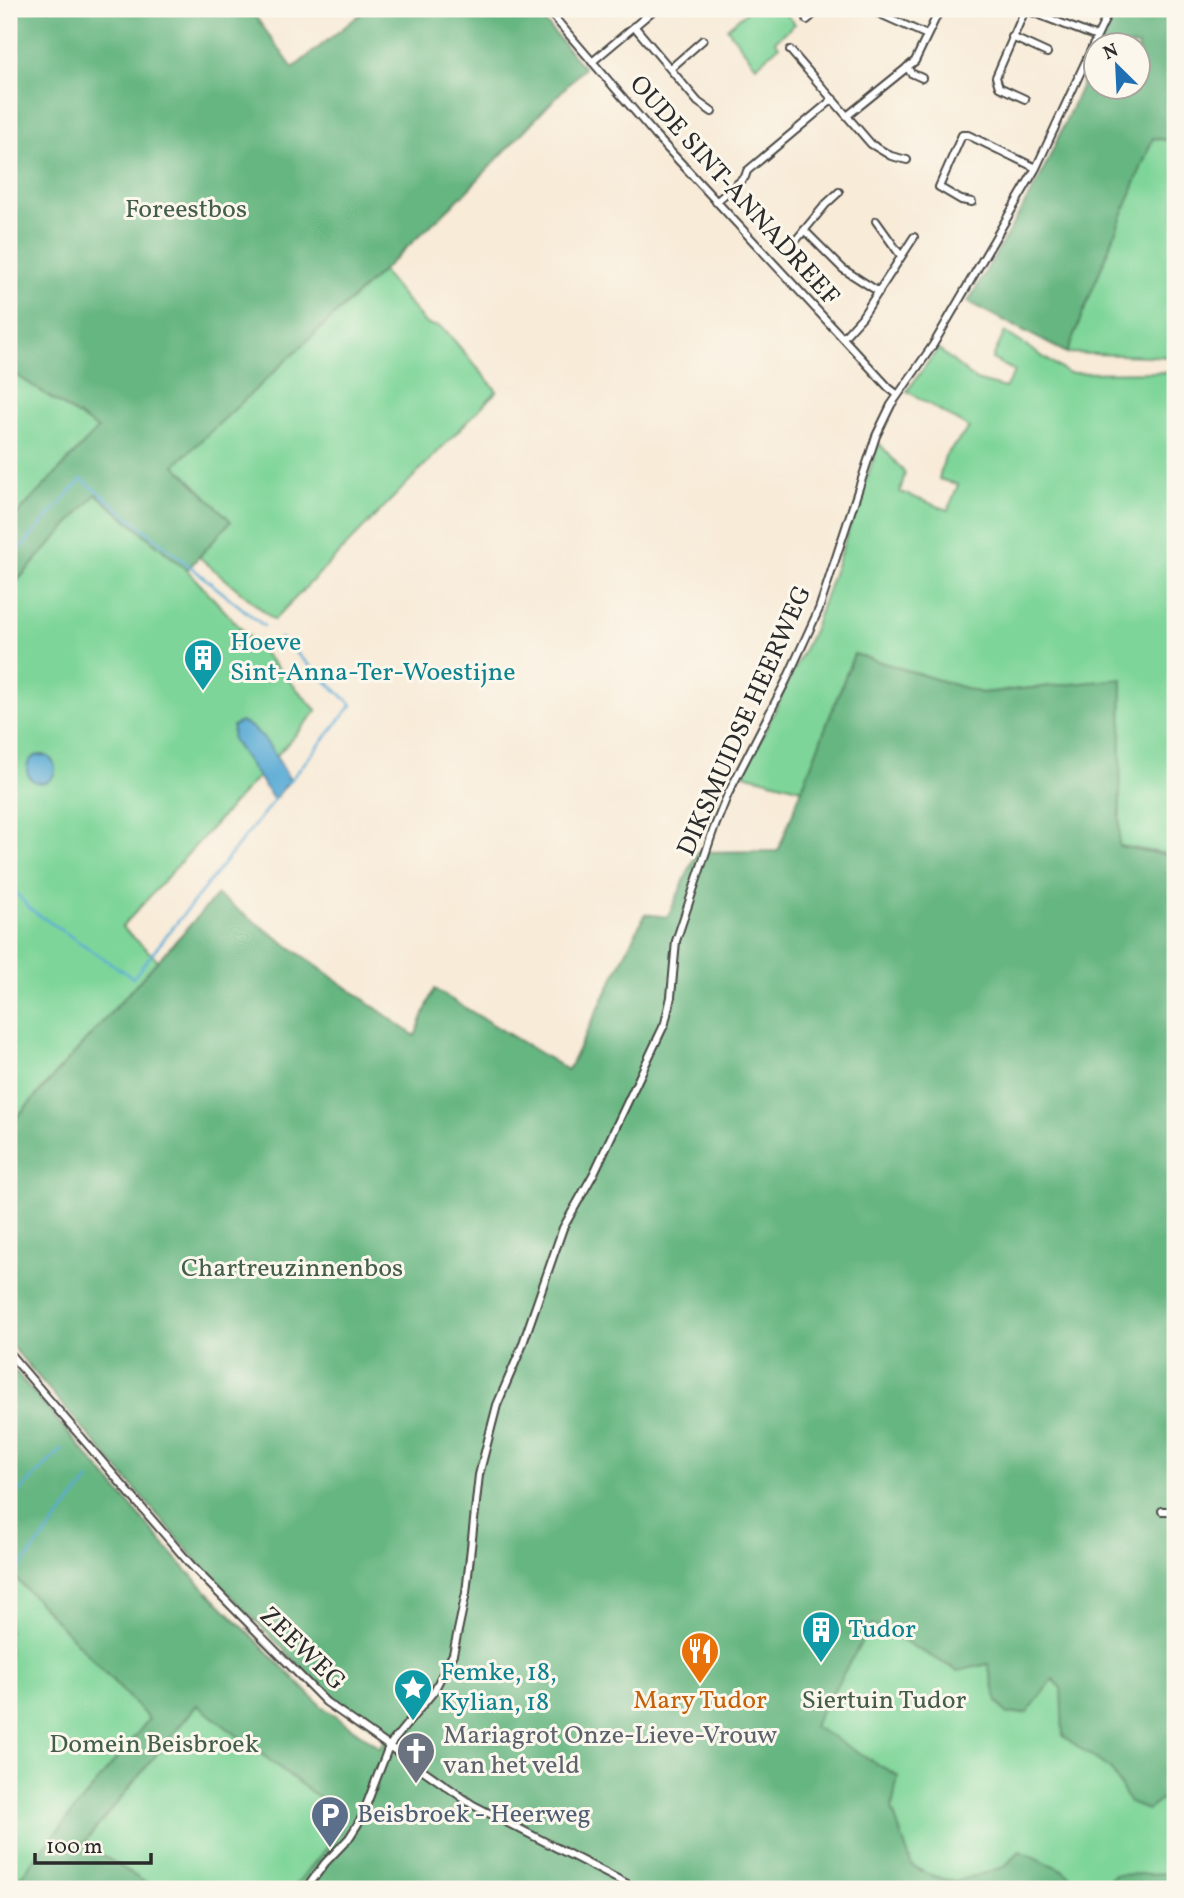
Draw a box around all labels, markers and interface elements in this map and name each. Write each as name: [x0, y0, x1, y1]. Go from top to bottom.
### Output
north arrow: [1082, 32, 1152, 102]
text: N: [1099, 38, 1123, 67]
street label: OUDE SINT-ANNADREEF: [621, 68, 847, 314]
park label: Foreestbos: [125, 192, 247, 228]
street label: DIKSMUIDSE HEERWEG: [669, 580, 821, 862]
place label: Hoeve Sint-Anna-Ter-Woestijne: [230, 625, 516, 691]
building icon: Hoeve Sint-Anna-Ter-Woestijne: [182, 637, 224, 692]
park label: Chartreuzinnenbos: [181, 1251, 403, 1287]
street label: ZEEWEG: [251, 1599, 353, 1699]
building icon: Tudor: [800, 1609, 842, 1664]
place label: Tudor: [848, 1612, 916, 1648]
restaurant icon: Mary Tudor: [679, 1630, 721, 1685]
place label: Femke, 18, Kylian, 18: [440, 1655, 557, 1721]
place icon: Femke, 18, Kylian, 18: [392, 1667, 434, 1722]
place label: Mary Tudor: [633, 1683, 767, 1719]
park label: Siertuin Tudor: [802, 1683, 967, 1719]
place label: Mariagrot Onze-Lieve-Vrouw van het veld: [443, 1718, 777, 1784]
park label: Domein Beisbroek: [49, 1727, 259, 1763]
church icon: Mariagrot Onze-Lieve-Vrouw van het veld: [395, 1730, 437, 1785]
parking icon: Beisbroek - Heerweg: [309, 1794, 351, 1849]
place label: Beisbroek - Heerweg: [357, 1797, 591, 1833]
scale bar: [35, 1821, 150, 1865]
text: 100 m: [46, 1833, 103, 1862]

